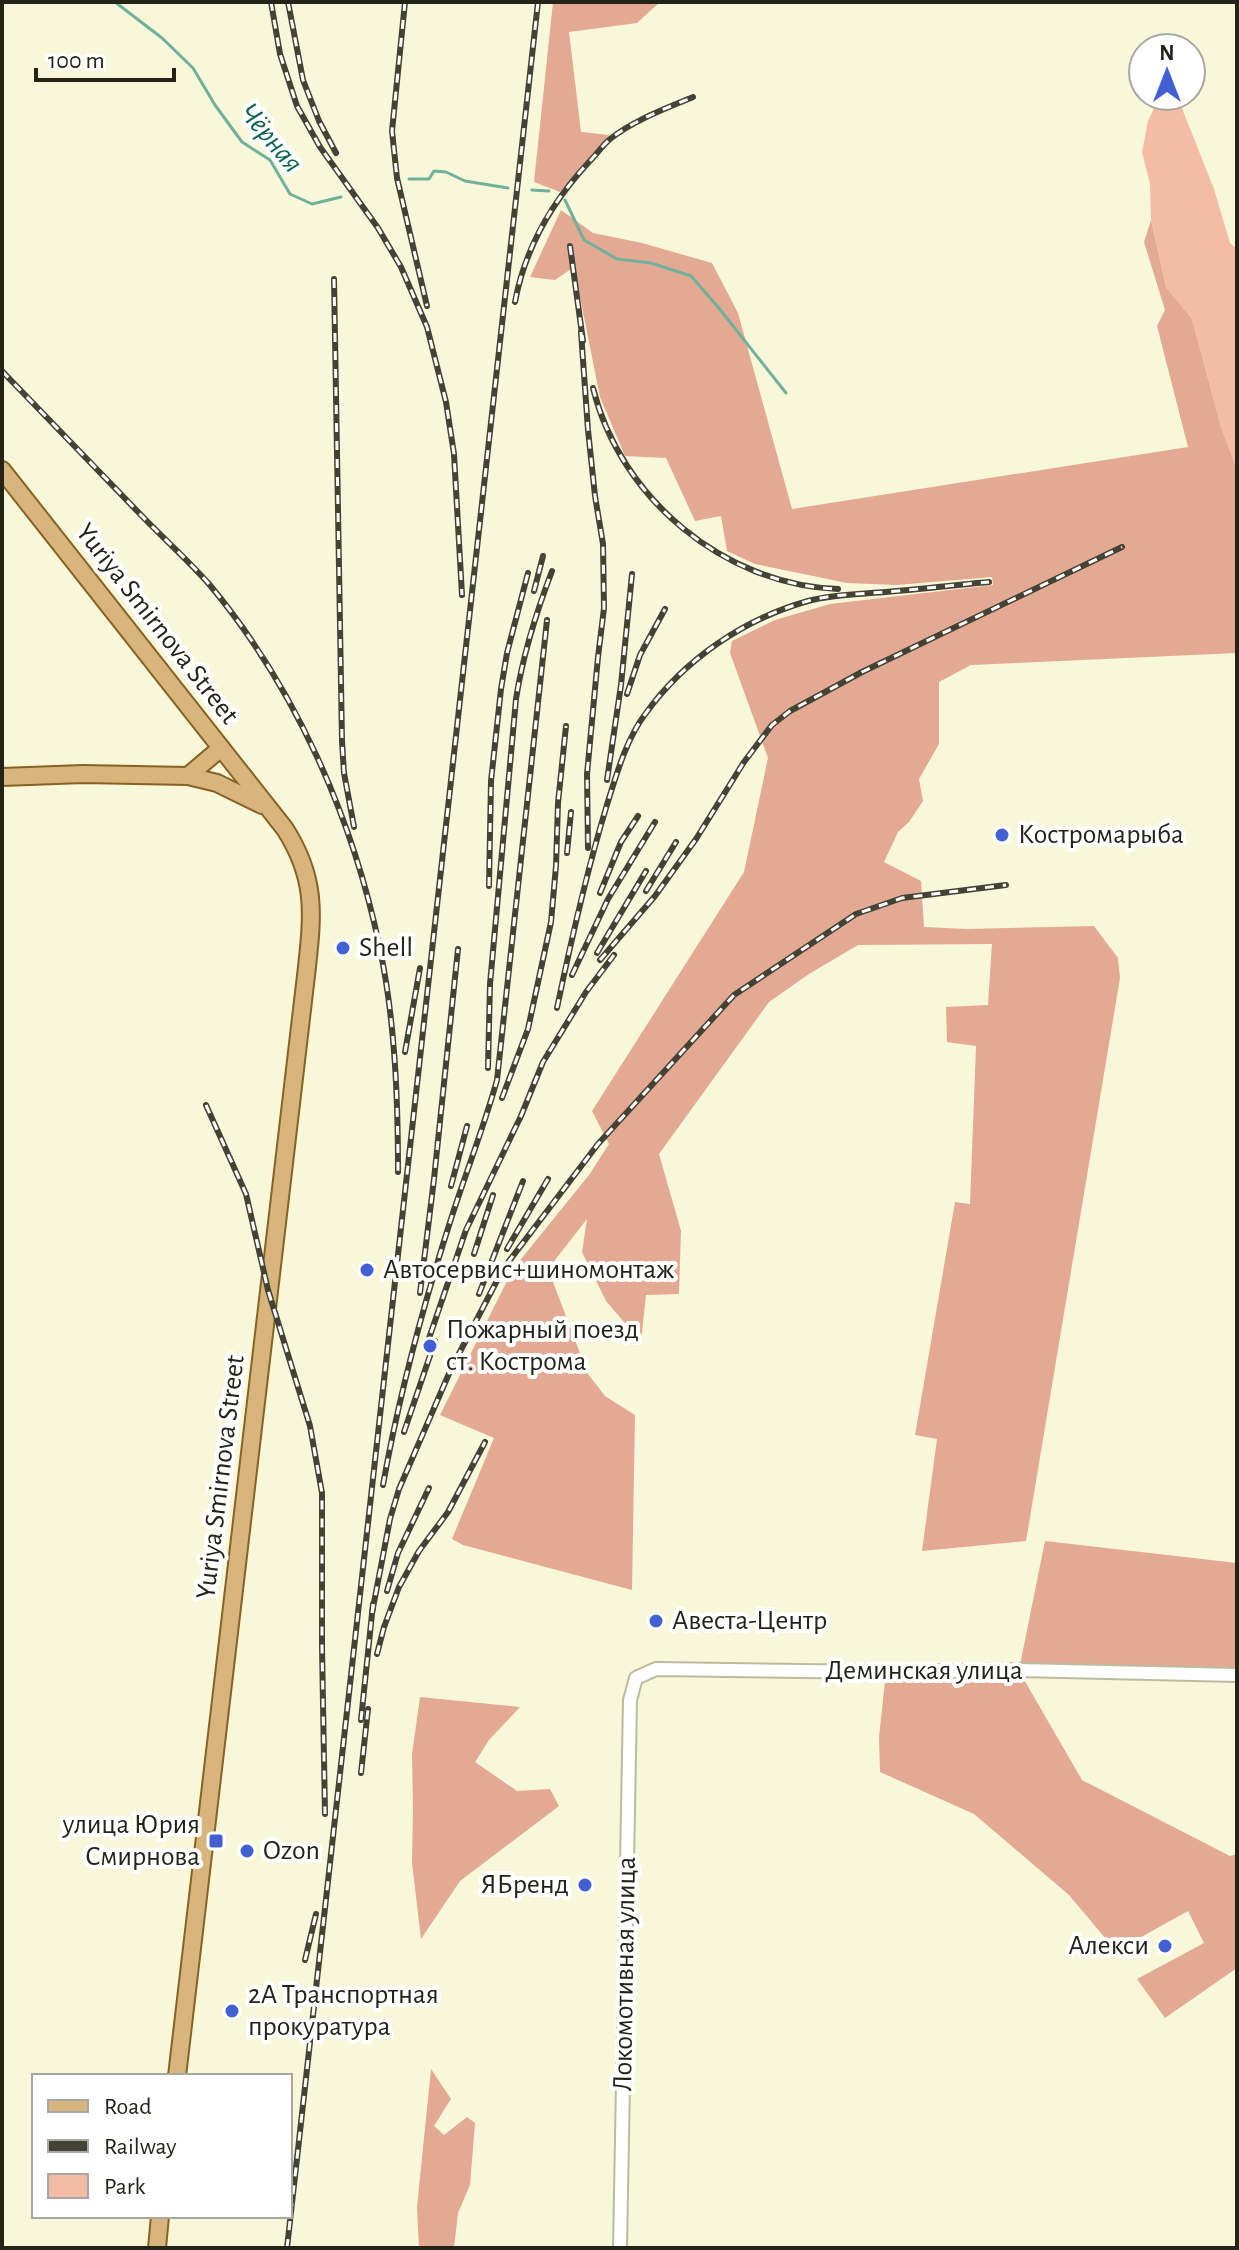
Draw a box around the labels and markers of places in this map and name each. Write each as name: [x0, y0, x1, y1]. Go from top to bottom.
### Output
place label: Костромарыба: [1018, 821, 1184, 849]
marker: Костромарыба: [993, 826, 1011, 844]
place label: Shell: [359, 934, 413, 962]
marker: Shell: [334, 939, 352, 957]
place label: Автосервис+шиномонтаж: [383, 1256, 674, 1284]
marker: Автосервис+шиномонтаж: [358, 1261, 376, 1279]
place label: Пожарный поезд ст. Кострома: [446, 1316, 639, 1376]
marker: Пожарный поезд ст. Кострома: [421, 1337, 439, 1355]
place label: Авеста-Центр: [672, 1607, 827, 1635]
marker: Авеста-Центр: [647, 1612, 665, 1630]
place label: улица Юрия Смирнова: [62, 1811, 200, 1871]
marker: улица Юрия Смирнова: [207, 1832, 225, 1850]
place label: Ozon: [263, 1837, 320, 1865]
marker: Ozon: [238, 1842, 256, 1860]
place label: ЯБренд: [481, 1871, 569, 1899]
marker: ЯБренд: [576, 1876, 594, 1894]
place label: Алекси: [1068, 1932, 1149, 1960]
marker: Алекси: [1156, 1937, 1174, 1955]
place label: 2А Транспортная прокуратура: [248, 1981, 439, 2041]
marker: 2А Транспортная прокуратура: [223, 2002, 241, 2020]

